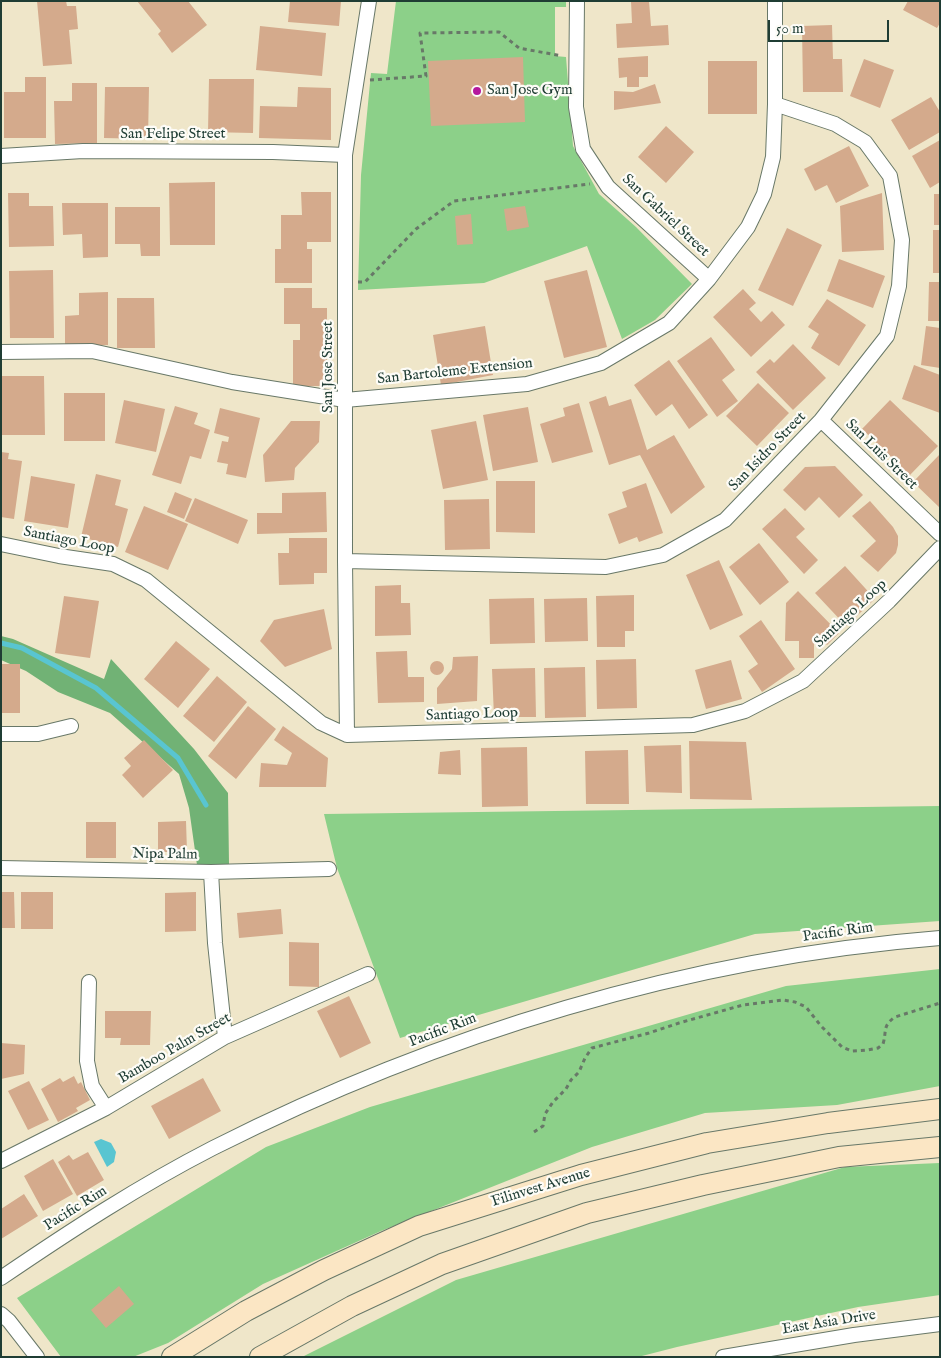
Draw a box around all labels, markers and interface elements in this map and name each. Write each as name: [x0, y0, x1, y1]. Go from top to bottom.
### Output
scale bar: [771, 10, 892, 42]
text: 50 m: [776, 19, 804, 38]
place label: San Jose Gym: [487, 82, 573, 100]
marker: San Jose Gym: [471, 85, 483, 97]
street label: San Felipe Street: [120, 126, 226, 144]
street label: San Gabriel Street: [618, 171, 712, 261]
street label: San Jose Street: [320, 321, 338, 413]
street label: San Bartoleme Extension: [376, 355, 534, 389]
street label: San Isidro Street: [726, 409, 810, 495]
street label: San Luis Street: [841, 416, 921, 494]
street label: Santiago Loop: [22, 523, 116, 559]
street label: Santiago Loop: [811, 576, 891, 652]
street label: Santiago Loop: [426, 704, 518, 726]
street label: Nipa Palm: [132, 845, 198, 865]
street label: Pacific Rim: [802, 919, 874, 947]
street label: Bamboo Palm Street: [116, 1010, 234, 1088]
street label: Pacific Rim: [407, 1010, 479, 1052]
street label: Filinvest Avenue: [489, 1164, 593, 1212]
street label: Pacific Rim: [41, 1183, 111, 1235]
street label: East Asia Drive: [781, 1307, 877, 1339]

